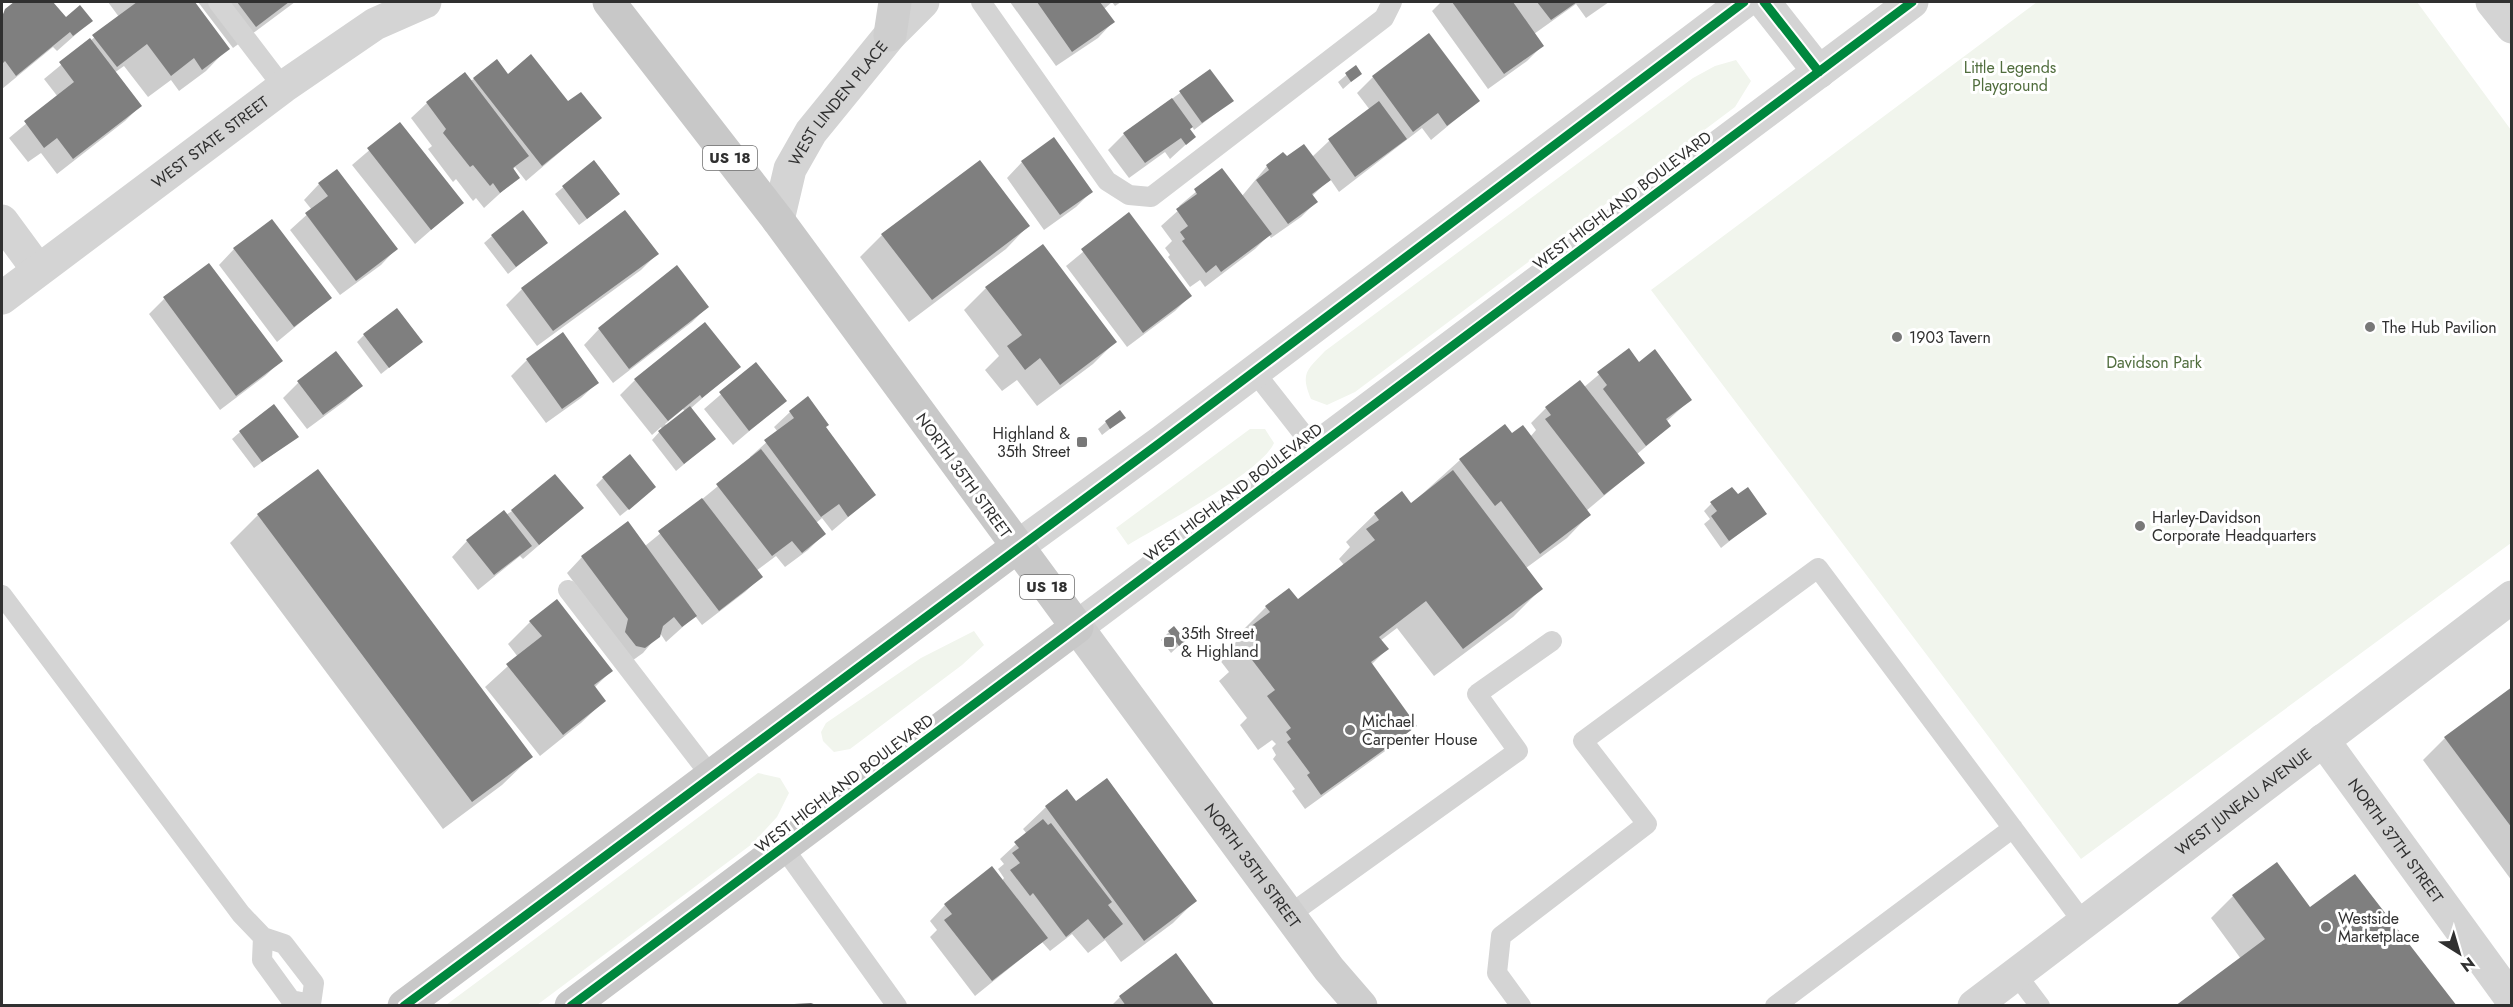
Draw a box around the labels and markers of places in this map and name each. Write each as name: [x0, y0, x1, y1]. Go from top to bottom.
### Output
place label: The Hub Pavilion: [2382, 316, 2497, 339]
marker: The Hub Pavilion: [2363, 320, 2377, 334]
place label: 1903 Tavern: [1909, 326, 1991, 349]
marker: 1903 Tavern: [1890, 330, 1904, 344]
place label: Highland & 35th Street: [992, 422, 1070, 463]
marker: Highland & 35th Street: [1075, 435, 1089, 449]
place label: Harley-Davidson Corporate Headquarters: [2152, 506, 2316, 547]
marker: Harley-Davidson Corporate Headquarters: [2133, 519, 2147, 533]
place label: 35th Street & Highland: [1181, 622, 1259, 663]
marker: 35th Street & Highland: [1162, 635, 1176, 649]
place label: Michael Carpenter House: [1362, 710, 1478, 751]
marker: Michael Carpenter House: [1343, 723, 1357, 737]
place label: Westside Marketplace: [2338, 907, 2419, 948]
marker: Westside Marketplace: [2319, 920, 2333, 934]

